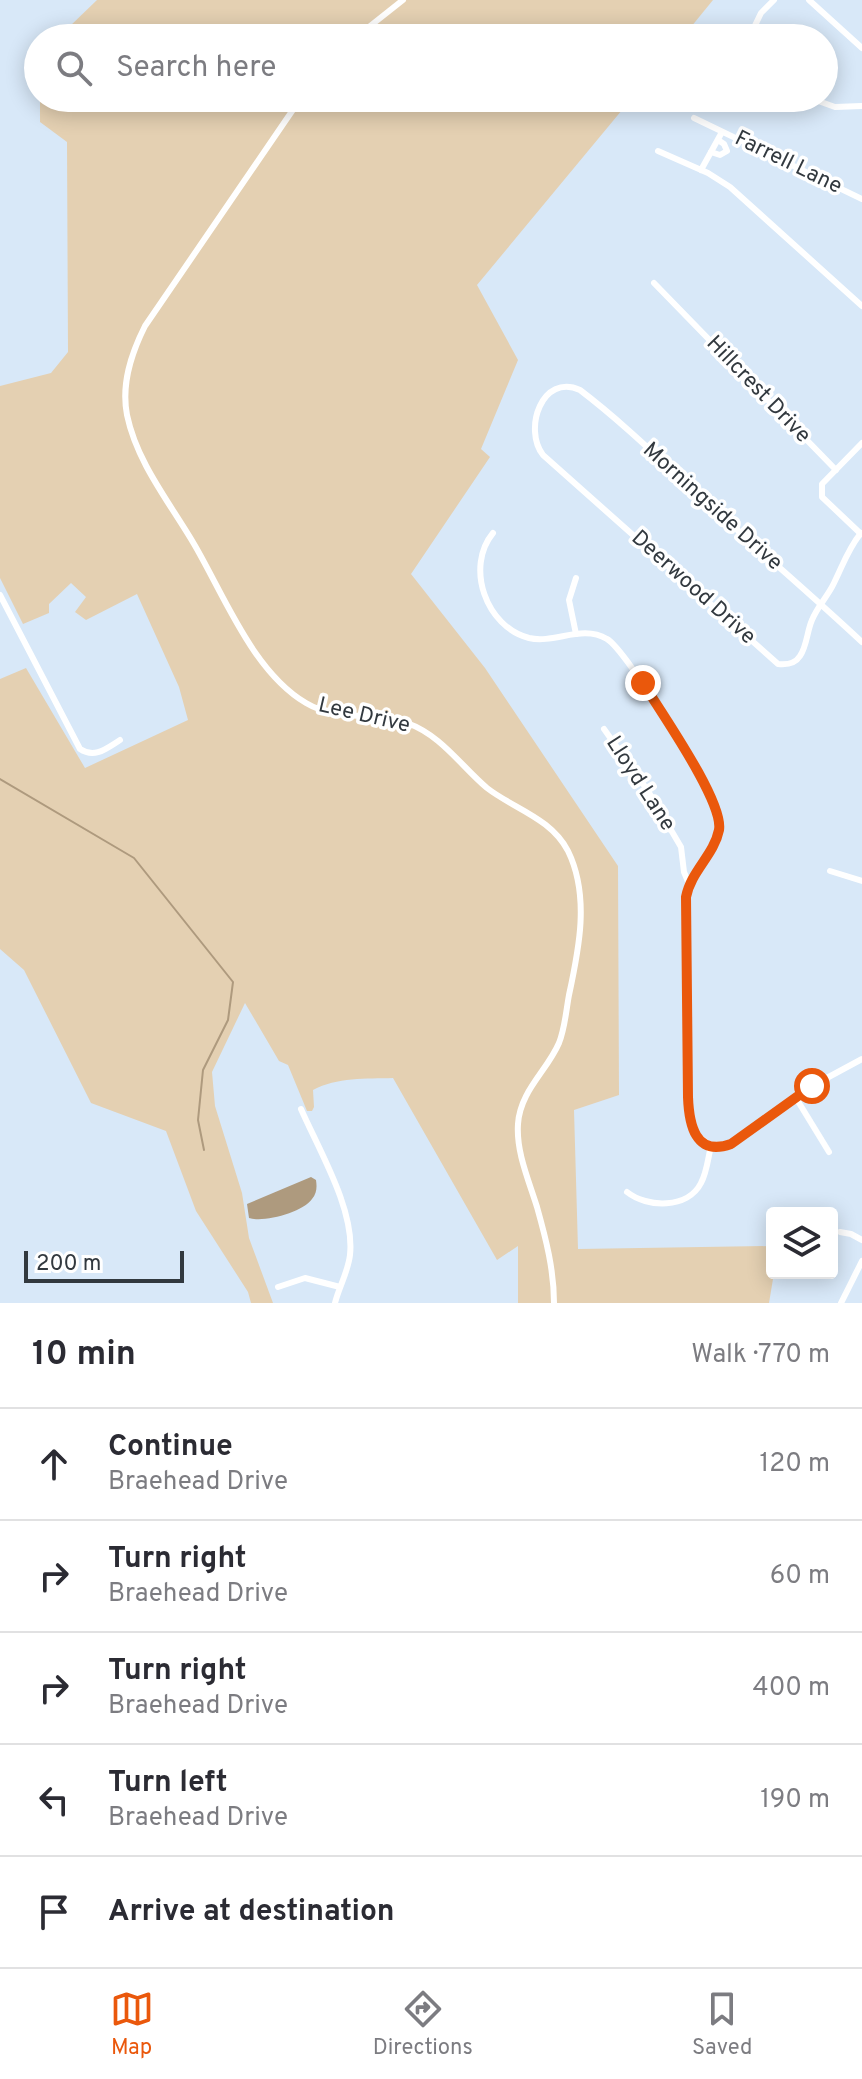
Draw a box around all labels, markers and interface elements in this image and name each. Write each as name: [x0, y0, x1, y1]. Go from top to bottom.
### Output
search box: [24, 24, 838, 112]
icon: search: [52, 46, 96, 90]
text: Search here: [116, 50, 276, 87]
street label: Farrell Lane: [730, 125, 846, 201]
street label: Hillcrest Drive: [700, 331, 816, 449]
street label: Morningside Drive: [637, 437, 787, 577]
street label: Deerwood Drive: [625, 525, 761, 651]
route end: [625, 665, 661, 701]
street label: Lee Drive: [315, 692, 413, 740]
street label: Lloyd Lane: [599, 731, 681, 837]
route start: [794, 1068, 830, 1104]
map controls: [766, 1207, 838, 1279]
button: layers: [766, 1207, 838, 1279]
scale bar: [24, 1247, 184, 1283]
text: 200 m: [36, 1251, 101, 1278]
text: 10 min: [32, 1334, 136, 1377]
text: Walk · 770 m: [691, 1339, 830, 1372]
text: Continue: [108, 1429, 233, 1466]
icon: ahead: [32, 1442, 76, 1486]
text: 120 m: [760, 1448, 830, 1481]
text: Braehead Drive: [108, 1466, 288, 1499]
text: Turn right: [108, 1541, 246, 1578]
icon: right: [32, 1554, 76, 1598]
text: 60 m: [770, 1560, 830, 1593]
text: Braehead Drive: [108, 1578, 288, 1611]
text: Turn right: [108, 1653, 246, 1690]
icon: right: [32, 1666, 76, 1710]
text: 400 m: [753, 1672, 830, 1705]
text: Braehead Drive: [108, 1690, 288, 1723]
text: Turn left: [108, 1765, 228, 1802]
icon: left: [32, 1778, 76, 1822]
text: 190 m: [760, 1784, 830, 1817]
text: Braehead Drive: [108, 1802, 288, 1835]
icon: arrive: [32, 1890, 76, 1934]
text: Arrive at destination: [108, 1894, 394, 1931]
tab: Map: [110, 1987, 154, 2062]
tab: Directions: [373, 1987, 473, 2062]
tab: Saved: [692, 1987, 752, 2062]

